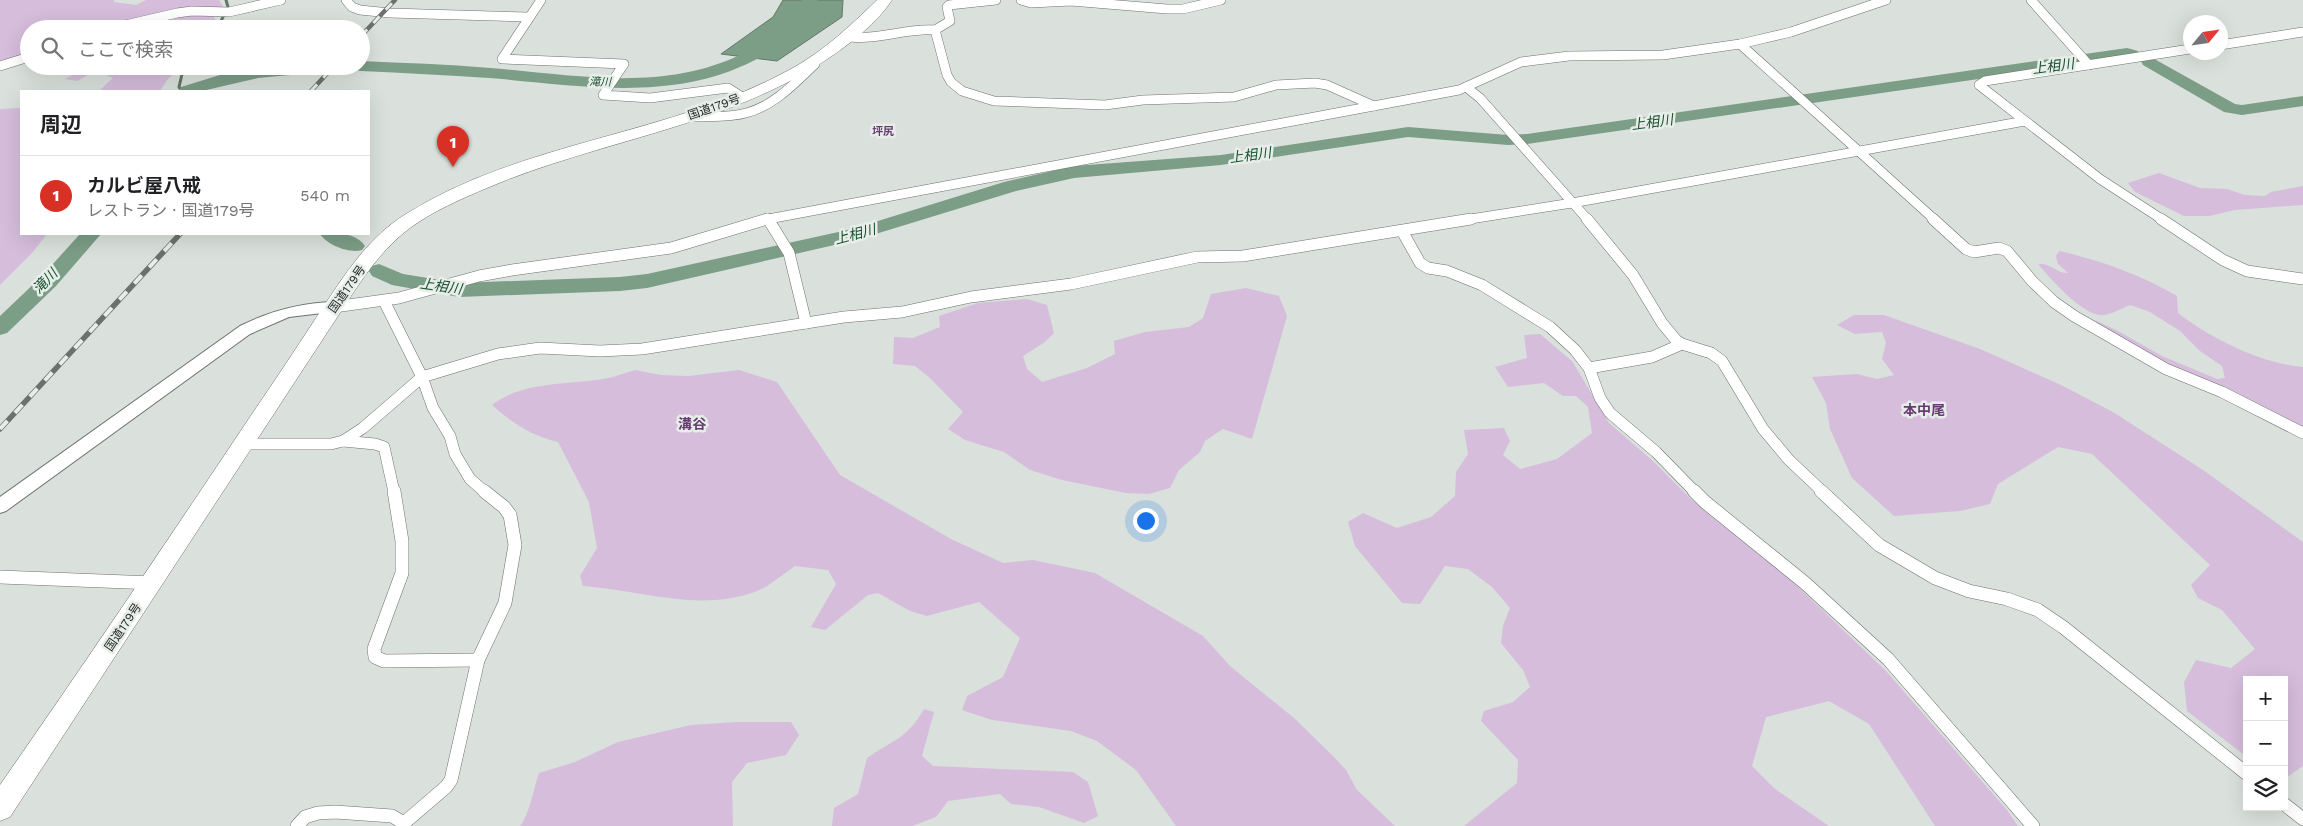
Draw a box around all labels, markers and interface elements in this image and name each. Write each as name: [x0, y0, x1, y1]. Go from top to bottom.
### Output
north arrow: [2183, 15, 2228, 60]
search box: [20, 20, 370, 75]
icon: search: [38, 34, 66, 62]
text: ここで検索: [78, 38, 173, 61]
water label: 上相川: [2031, 55, 2077, 77]
water label: 滝川: [589, 75, 612, 89]
street label: 国道179号: [686, 91, 742, 123]
water label: 上相川: [1630, 111, 1676, 133]
text: 周辺: [40, 112, 82, 137]
district label: 坪尻: [872, 125, 894, 138]
pin: 1: [437, 126, 469, 167]
water label: 上相川: [1228, 144, 1274, 166]
text: カルビ屋八戒: [87, 174, 201, 197]
text: 1: [53, 186, 59, 205]
text: 540 m: [300, 186, 350, 205]
text: レストラン · 国道179号: [87, 201, 255, 220]
water label: 上相川: [833, 220, 879, 247]
street label: 国道179号: [326, 263, 368, 315]
water label: 滝川: [30, 264, 62, 297]
water label: 上相川: [419, 275, 465, 297]
district label: 本中尾: [1903, 402, 1945, 418]
district label: 溝谷: [678, 416, 707, 432]
your location: [1133, 508, 1159, 534]
street label: 国道179号: [102, 600, 144, 654]
map controls: [2243, 676, 2288, 811]
button: +: [2243, 676, 2288, 721]
button: −: [2243, 721, 2288, 766]
button: layers: [2243, 766, 2288, 811]

